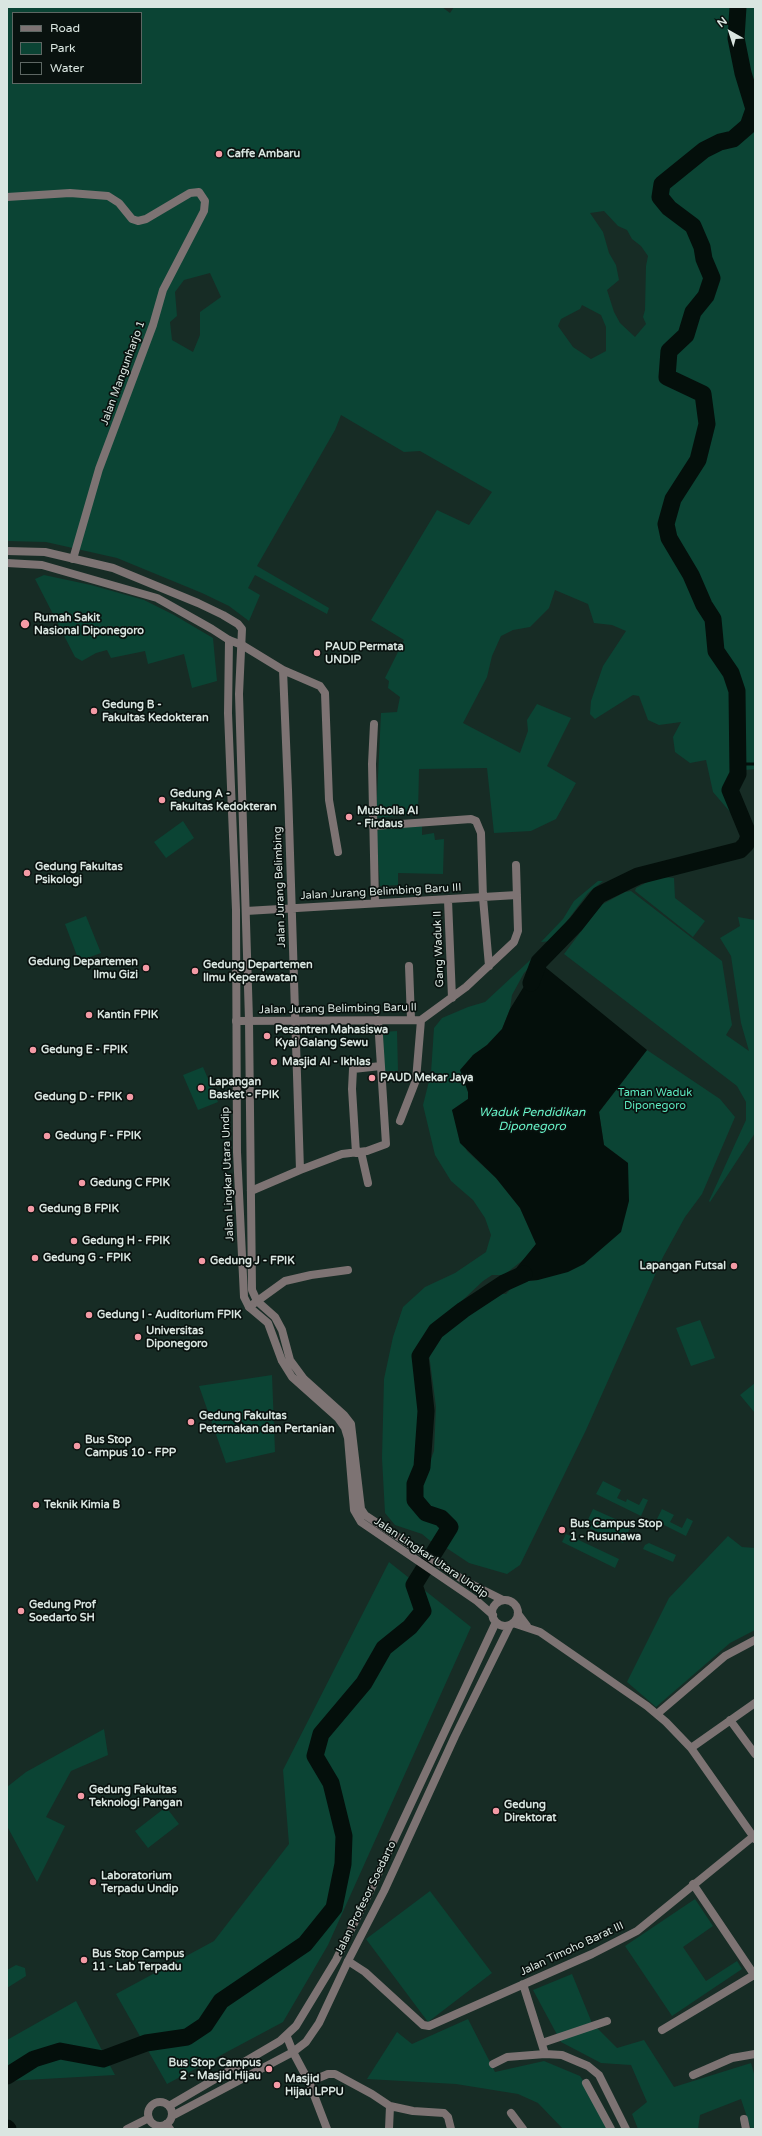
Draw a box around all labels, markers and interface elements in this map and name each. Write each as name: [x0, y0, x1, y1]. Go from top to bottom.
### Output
legend: [12, 12, 142, 84]
north arrow: [710, 12, 750, 52]
text: N: [715, 14, 730, 30]
text: Road: [50, 21, 80, 35]
text: Park: [50, 41, 76, 55]
text: Water: [50, 61, 84, 75]
place label: Caffe Ambaru: [227, 147, 300, 161]
marker: Caffe Ambaru: [214, 149, 224, 159]
street label: Jalan Mangunharjo 1: [98, 319, 148, 427]
place label: Rumah Sakit Nasional Diponegoro: [34, 611, 144, 637]
marker: Rumah Sakit Nasional Diponegoro: [19, 618, 31, 630]
place label: PAUD Permata UNDIP: [325, 640, 404, 666]
marker: PAUD Permata UNDIP: [312, 648, 322, 658]
place label: Gedung B - Fakultas Kedokteran: [102, 698, 209, 724]
marker: Gedung B - Fakultas Kedokteran: [89, 706, 99, 716]
place label: Gedung A - Fakultas Kedokteran: [170, 787, 277, 813]
marker: Gedung A - Fakultas Kedokteran: [157, 795, 167, 805]
place label: Musholla Al - Firdaus: [357, 804, 418, 830]
marker: Musholla Al - Firdaus: [344, 812, 354, 822]
street label: Jalan Jurang Belimbing: [271, 826, 289, 948]
place label: Gedung Fakultas Psikologi: [35, 860, 123, 886]
marker: Gedung Fakultas Psikologi: [22, 868, 32, 878]
street label: Jalan Jurang Belimbing Baru III: [300, 881, 462, 903]
street label: Gang Waduk II: [431, 910, 447, 988]
place label: Gedung Departemen Ilmu Gizi: [28, 955, 138, 981]
place label: Gedung Departemen Ilmu Keperawatan: [203, 958, 313, 984]
marker: Gedung Departemen Ilmu Gizi: [141, 963, 151, 973]
marker: Gedung Departemen Ilmu Keperawatan: [190, 966, 200, 976]
street label: Jalan Jurang Belimbing Baru II: [259, 1001, 417, 1017]
place label: Kantin FPIK: [97, 1008, 158, 1022]
marker: Kantin FPIK: [84, 1010, 94, 1020]
place label: Pesantren Mahasiswa Kyai Galang Sewu: [275, 1023, 388, 1049]
marker: Pesantren Mahasiswa Kyai Galang Sewu: [262, 1031, 272, 1041]
place label: Gedung E - FPIK: [41, 1043, 128, 1057]
marker: Gedung E - FPIK: [28, 1045, 38, 1055]
place label: Masjid Al - Ikhlas: [282, 1055, 370, 1069]
marker: Masjid Al - Ikhlas: [269, 1057, 279, 1067]
place label: PAUD Mekar Jaya: [380, 1071, 473, 1085]
marker: PAUD Mekar Jaya: [367, 1073, 377, 1083]
place label: Lapangan Basket - FPIK: [209, 1075, 279, 1101]
marker: Lapangan Basket - FPIK: [196, 1083, 206, 1093]
park label: Taman Waduk Diponegoro: [618, 1086, 692, 1112]
place label: Gedung D - FPIK: [34, 1090, 122, 1104]
marker: Gedung D - FPIK: [125, 1092, 135, 1102]
street label: Jalan Lingkar Utara Undip: [219, 1106, 237, 1242]
water label: Waduk Pendidikan Diponegoro: [479, 1106, 585, 1134]
place label: Gedung F - FPIK: [55, 1129, 141, 1143]
marker: Gedung F - FPIK: [42, 1131, 52, 1141]
place label: Gedung C FPIK: [90, 1176, 170, 1190]
marker: Gedung C FPIK: [77, 1178, 87, 1188]
place label: Gedung B FPIK: [39, 1202, 119, 1216]
marker: Gedung B FPIK: [26, 1204, 36, 1214]
place label: Gedung H - FPIK: [82, 1234, 170, 1248]
marker: Gedung H - FPIK: [69, 1236, 79, 1246]
place label: Gedung G - FPIK: [43, 1251, 131, 1265]
marker: Gedung G - FPIK: [30, 1253, 40, 1263]
place label: Gedung J - FPIK: [210, 1254, 295, 1268]
marker: Gedung J - FPIK: [197, 1256, 207, 1266]
place label: Lapangan Futsal: [640, 1259, 726, 1273]
marker: Lapangan Futsal: [729, 1261, 739, 1271]
place label: Gedung I - Auditorium FPIK: [97, 1308, 241, 1322]
marker: Gedung I - Auditorium FPIK: [84, 1310, 94, 1320]
place label: Universitas Diponegoro: [146, 1324, 208, 1350]
marker: Universitas Diponegoro: [133, 1332, 143, 1342]
place label: Gedung Fakultas Peternakan dan Pertanian: [199, 1409, 335, 1435]
marker: Gedung Fakultas Peternakan dan Pertanian: [186, 1417, 196, 1427]
place label: Bus Stop Campus 10 - FPP: [85, 1433, 176, 1459]
marker: Bus Stop Campus 10 - FPP: [72, 1441, 82, 1451]
place label: Teknik Kimia B: [44, 1498, 120, 1512]
marker: Teknik Kimia B: [31, 1500, 41, 1510]
street label: Jalan Lingkar Utara Undip: [371, 1515, 491, 1601]
place label: Bus Campus Stop 1 - Rusunawa: [570, 1517, 662, 1543]
marker: Bus Campus Stop 1 - Rusunawa: [557, 1525, 567, 1535]
place label: Gedung Prof Soedarto SH: [29, 1598, 96, 1624]
marker: Gedung Prof Soedarto SH: [16, 1606, 26, 1616]
place label: Gedung Fakultas Teknologi Pangan: [89, 1783, 182, 1809]
marker: Gedung Fakultas Teknologi Pangan: [76, 1791, 86, 1801]
place label: Gedung Direktorat: [504, 1798, 556, 1824]
marker: Gedung Direktorat: [491, 1806, 501, 1816]
street label: Jalan Profesor Soedarto: [333, 1839, 399, 1957]
place label: Laboratorium Terpadu Undip: [101, 1869, 179, 1895]
marker: Laboratorium Terpadu Undip: [88, 1877, 98, 1887]
street label: Jalan Timoho Barat III: [518, 1919, 626, 1979]
place label: Bus Stop Campus 11 - Lab Terpadu: [92, 1947, 184, 1973]
marker: Bus Stop Campus 11 - Lab Terpadu: [79, 1955, 89, 1965]
place label: Bus Stop Campus 2 - Masjid Hijau: [169, 2056, 261, 2082]
marker: Bus Stop Campus 2 - Masjid Hijau: [264, 2064, 274, 2074]
place label: Masjid Hijau LPPU: [285, 2072, 344, 2098]
marker: Masjid Hijau LPPU: [272, 2080, 282, 2090]

